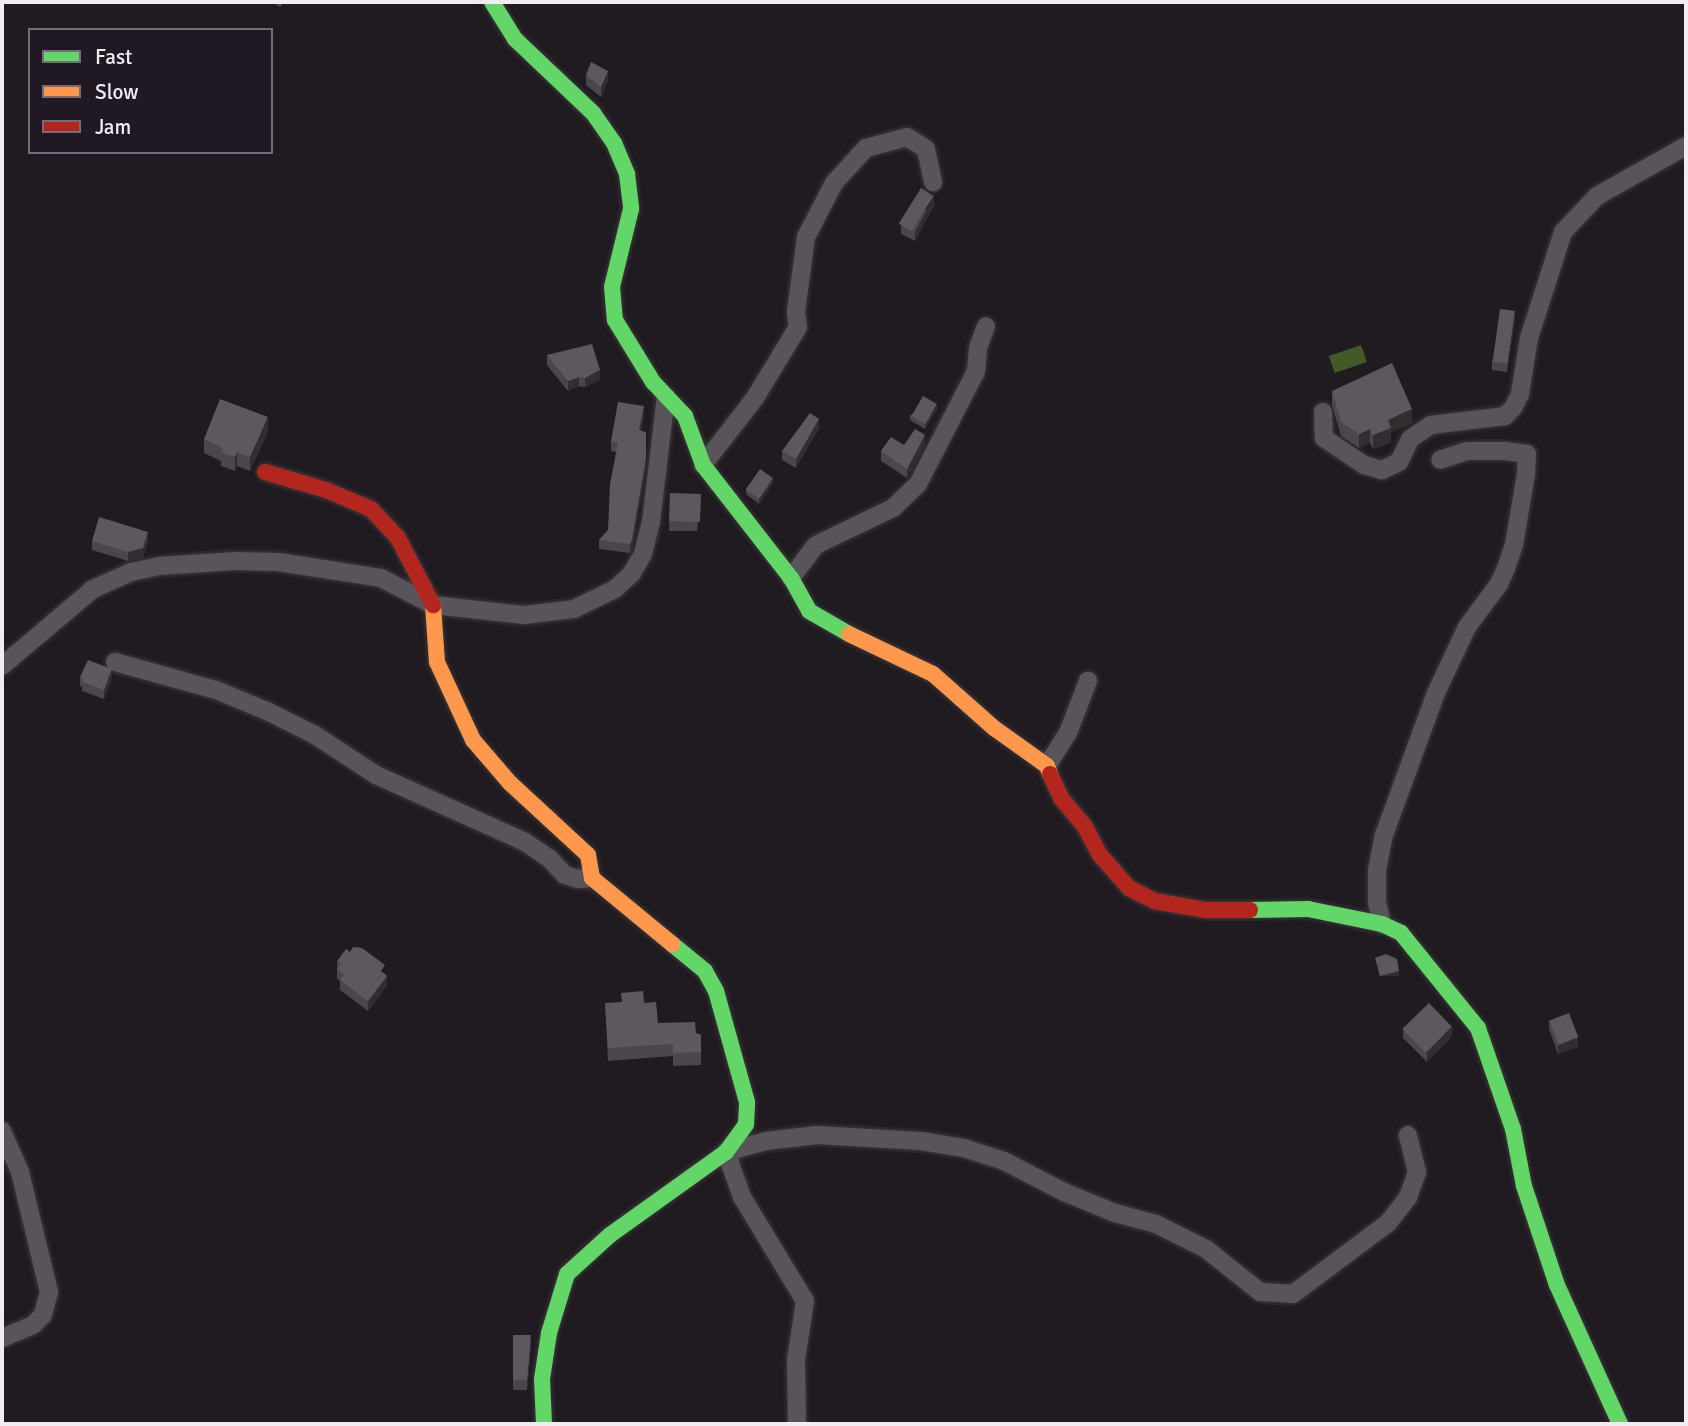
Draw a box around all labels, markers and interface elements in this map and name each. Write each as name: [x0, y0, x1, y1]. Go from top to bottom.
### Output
legend: [28, 28, 273, 154]
text: Fast: [95, 44, 132, 70]
text: Slow: [95, 79, 139, 105]
text: Jam: [95, 114, 131, 140]

